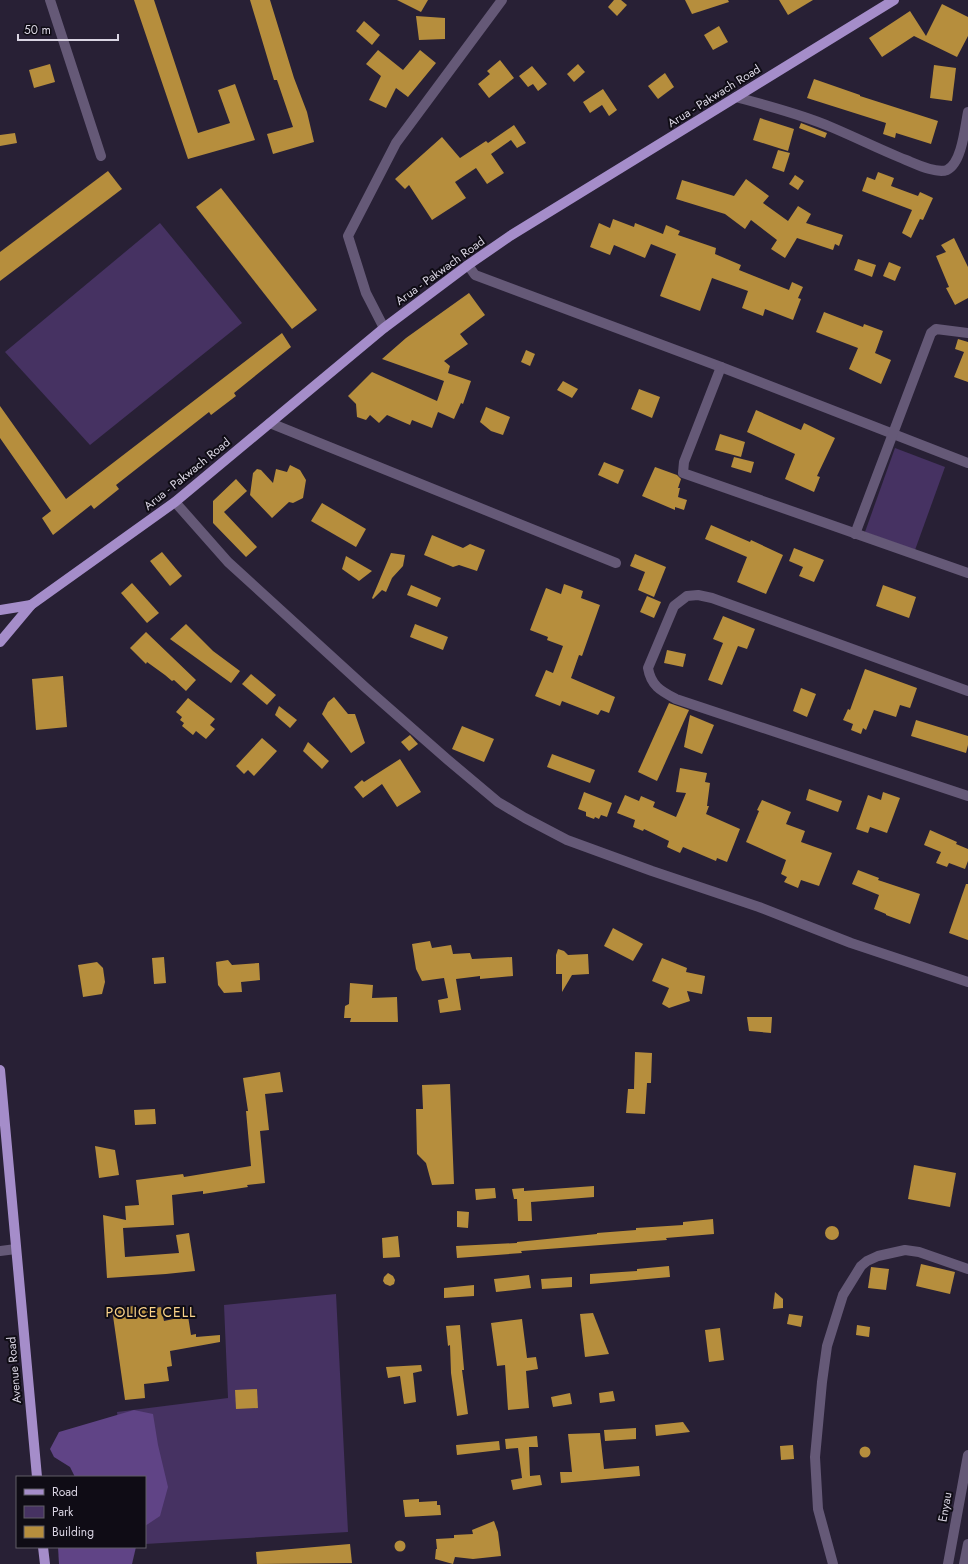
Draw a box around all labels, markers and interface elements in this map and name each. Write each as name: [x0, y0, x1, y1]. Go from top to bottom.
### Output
scale bar: [18, 16, 118, 42]
text: 50 m: [24, 21, 51, 39]
street label: Arua - Pakwach Road: [664, 60, 764, 132]
street label: Arua - Pakwach Road: [392, 232, 488, 310]
street label: Arua - Pakwach Road: [140, 433, 234, 515]
district label: POLICE CELL: [106, 1302, 196, 1322]
street label: Avenue Road: [2, 1336, 26, 1404]
legend: [16, 1476, 146, 1548]
text: Road: [52, 1483, 78, 1501]
street label: Enyau: [934, 1491, 956, 1523]
text: Park: [52, 1503, 74, 1521]
text: Building: [52, 1523, 94, 1541]

